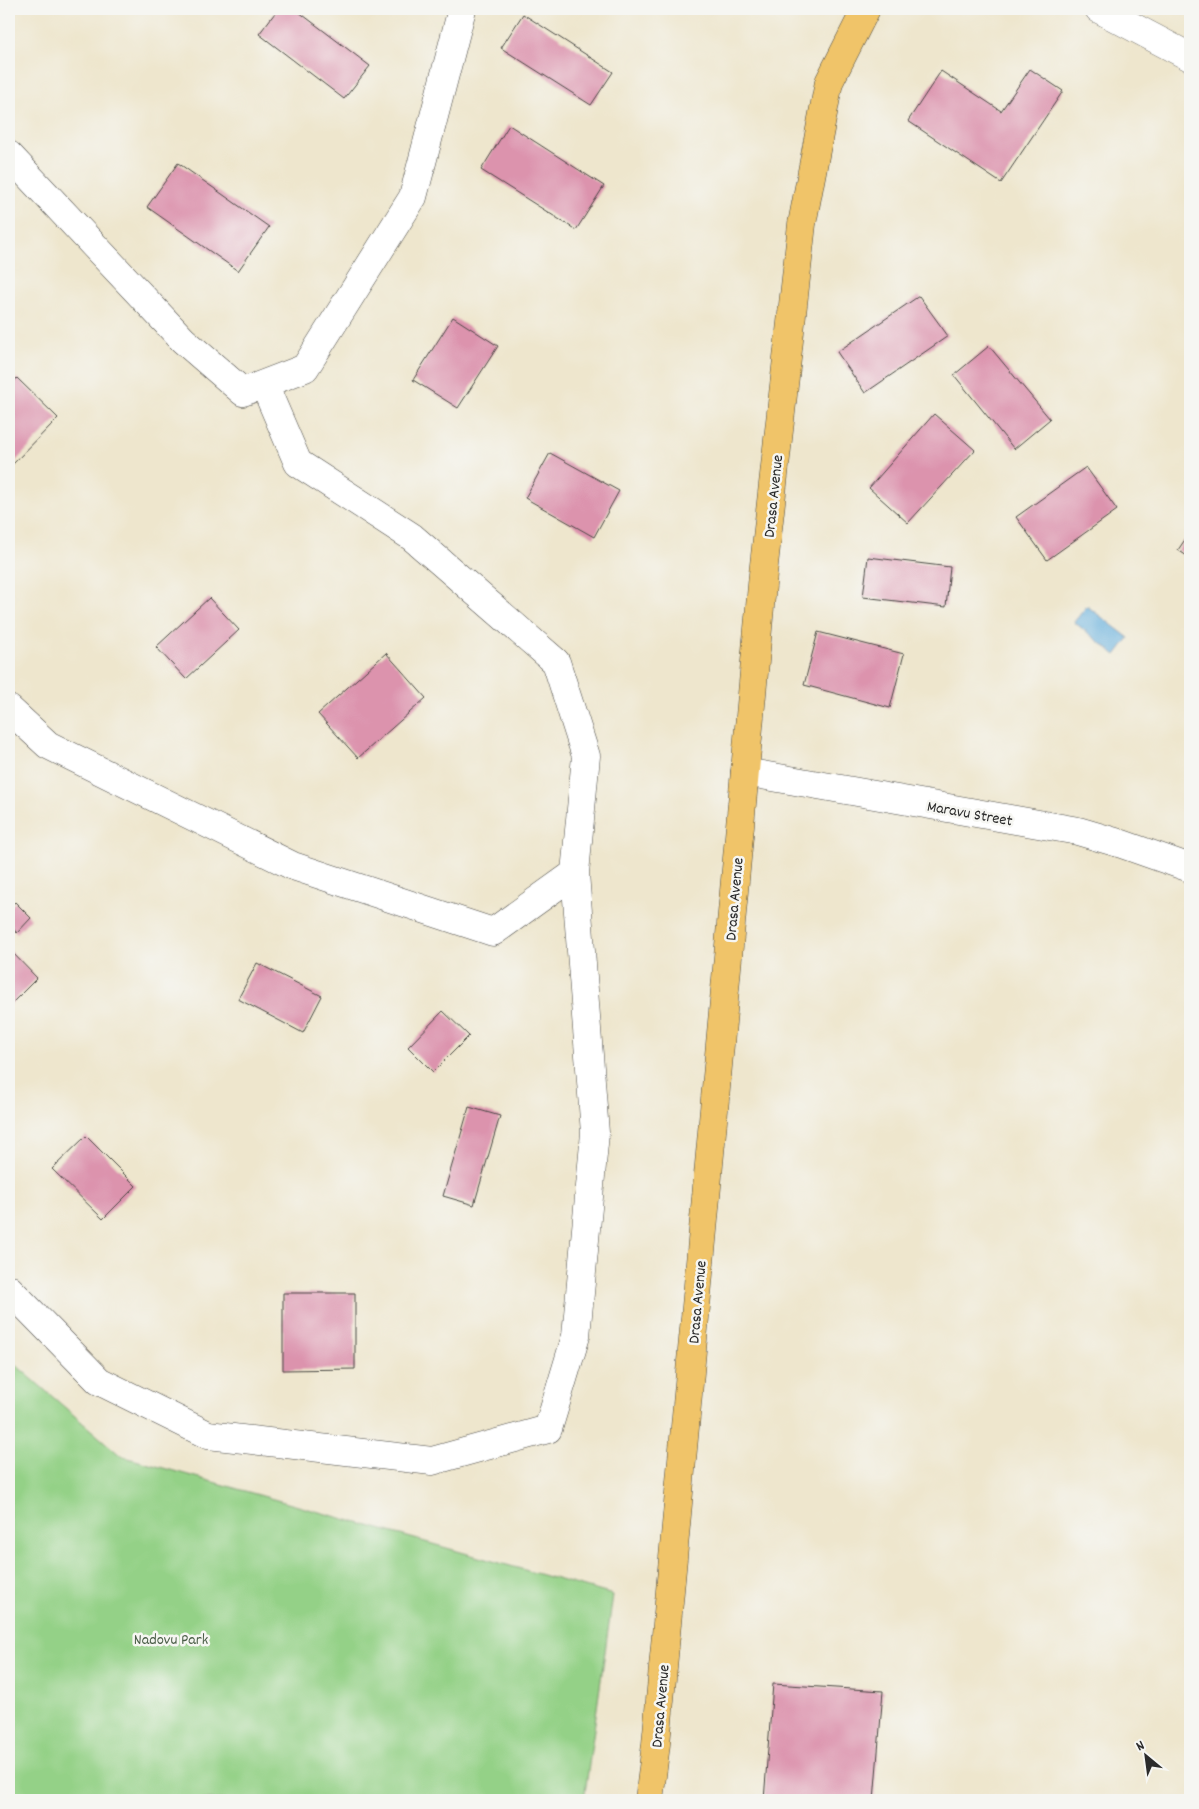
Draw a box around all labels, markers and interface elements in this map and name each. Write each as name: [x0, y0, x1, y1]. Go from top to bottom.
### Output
street label: Drasa Avenue: [759, 454, 790, 539]
street label: Maravu Street: [925, 796, 1014, 833]
street label: Drasa Avenue: [720, 857, 751, 942]
street label: Drasa Avenue: [683, 1260, 714, 1345]
park label: Nadovu Park: [134, 1629, 208, 1652]
street label: Drasa Avenue: [646, 1664, 677, 1749]
north arrow: [1122, 1732, 1172, 1782]
text: N: [1133, 1736, 1149, 1757]

